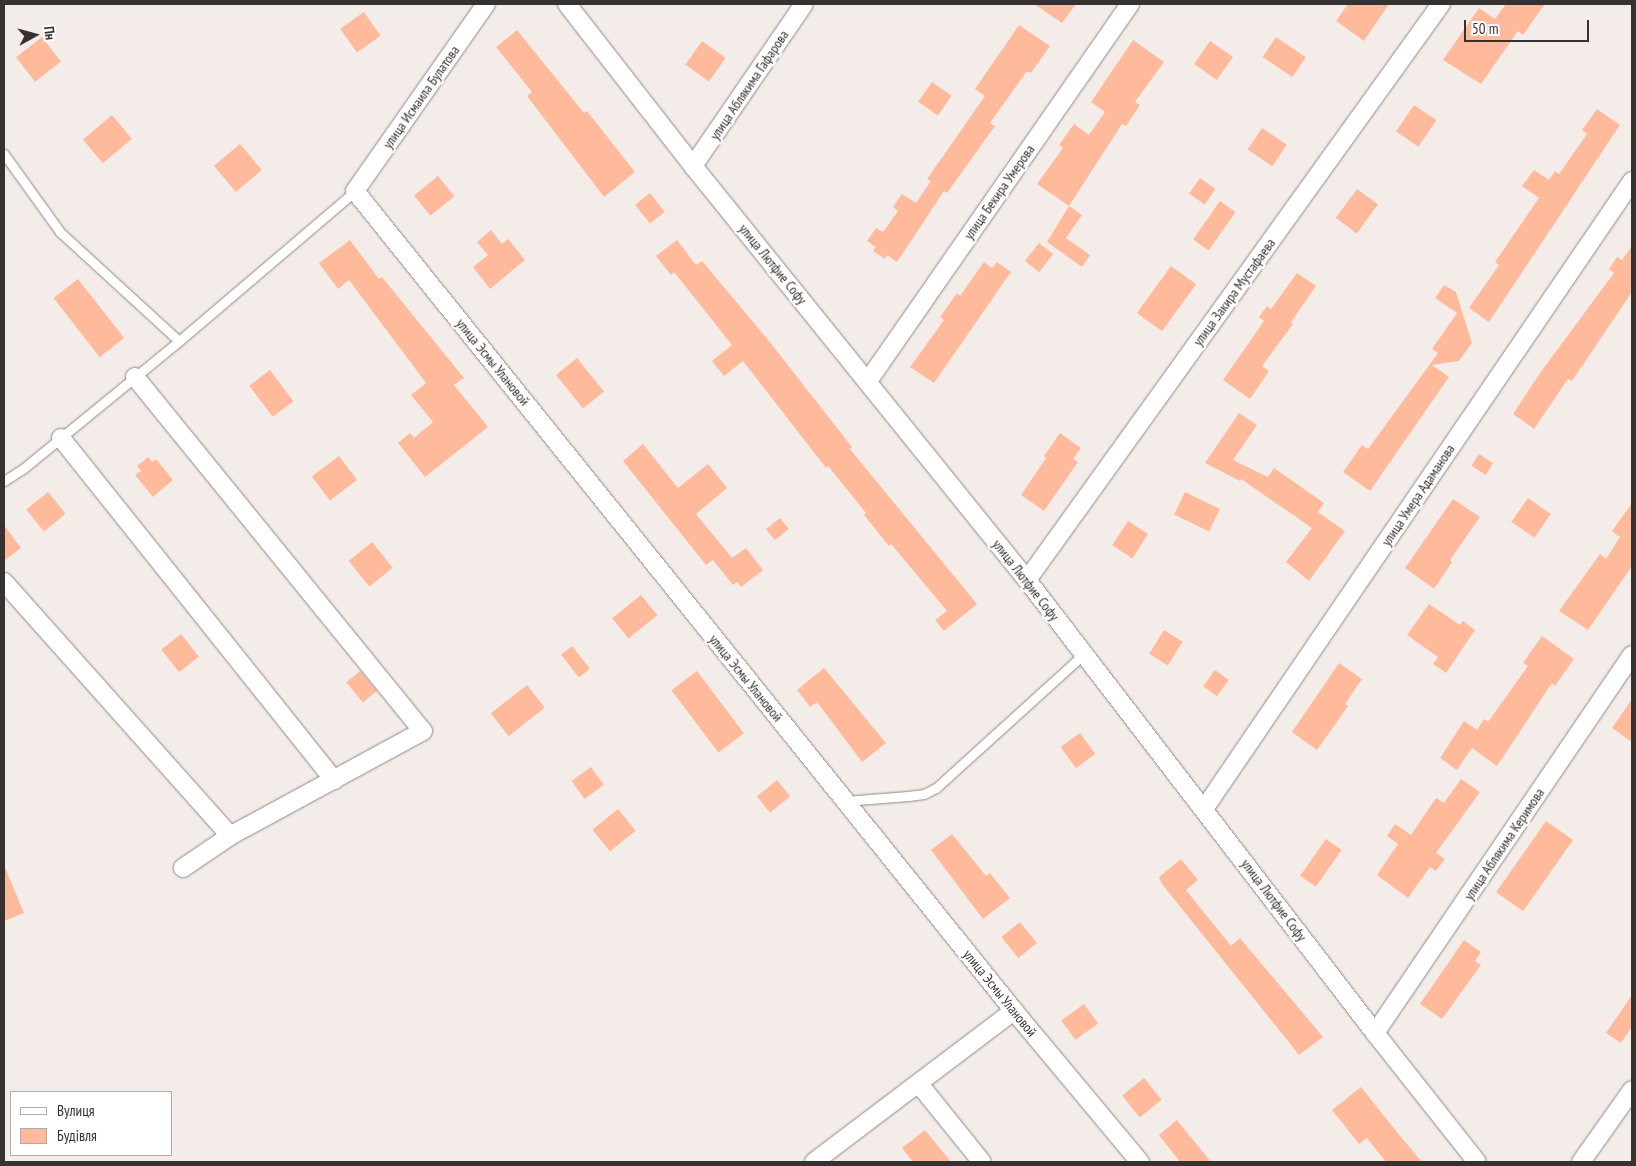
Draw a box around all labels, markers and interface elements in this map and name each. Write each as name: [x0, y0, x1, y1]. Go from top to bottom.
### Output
north arrow: [10, 10, 60, 60]
scale bar: [1466, 10, 1591, 42]
text: 50 m: [1472, 19, 1498, 38]
text: Пн: [40, 25, 60, 41]
street label: улица Аблякима Гафарова: [706, 27, 792, 143]
street label: улица Исмаила Булатова: [379, 42, 463, 152]
street label: улица Бекира Умерова: [960, 141, 1038, 243]
street label: улица Лютфие Софу: [735, 220, 811, 308]
street label: улица Закира Мустафаева: [1189, 235, 1279, 349]
street label: улица Эсмы Улановой: [453, 315, 533, 409]
street label: улица Умера Адаманова: [1378, 441, 1458, 549]
street label: улица Лютфие Софу: [989, 536, 1063, 624]
street label: улица Эсмы Улановой: [706, 631, 786, 725]
street label: улица Аблякима Керимова: [1460, 785, 1548, 903]
street label: улица Лютфие Софу: [1238, 856, 1310, 944]
street label: улица Эсмы Улановой: [960, 946, 1040, 1040]
legend: [10, 1091, 172, 1156]
text: Вулиця: [57, 1101, 95, 1120]
text: Будівля: [57, 1126, 97, 1145]

